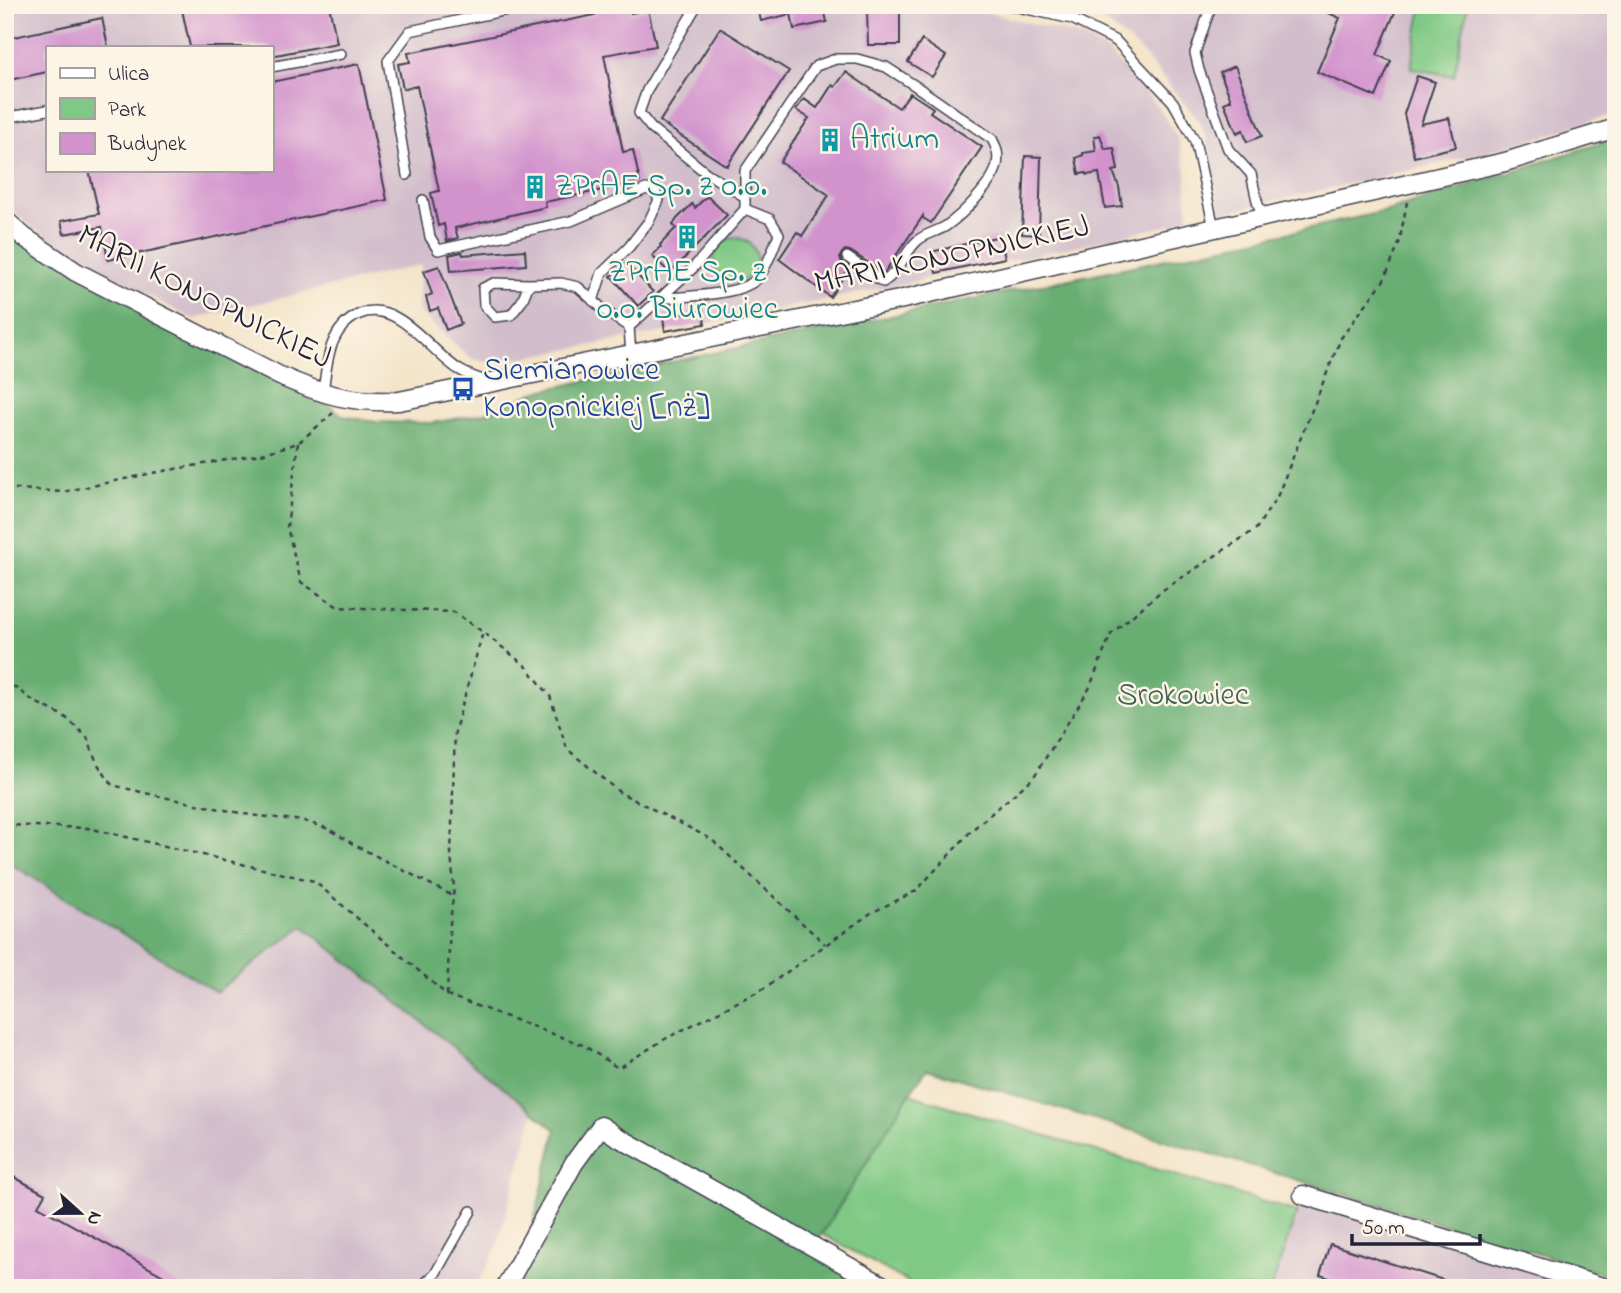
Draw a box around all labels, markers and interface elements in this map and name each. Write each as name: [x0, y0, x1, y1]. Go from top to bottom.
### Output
legend: [46, 46, 273, 172]
text: Ulica: [108, 60, 149, 90]
text: Park: [108, 96, 147, 126]
place label: Atrium: [850, 117, 939, 164]
building icon: Atrium: [816, 126, 844, 154]
text: Budynek: [107, 130, 187, 162]
place label: ZPrAE Sp. z o.o.: [555, 164, 767, 211]
building icon: ZPrAE Sp. z o.o.: [521, 173, 549, 201]
street label: MARII KONOPNICKIEJ: [810, 204, 1094, 308]
street label: MARII KONOPNICKIEJ: [68, 213, 340, 383]
building icon: ZPrAE Sp. z o.o. Biurowiec: [673, 223, 701, 251]
place label: ZPrAE Sp. z o.o. Biurowiec: [596, 250, 779, 334]
place label: Siemianowice Konopnickiej [nż]: [483, 348, 710, 432]
bus stop icon: Siemianowice Konopnickiej [nż]: [449, 375, 477, 403]
park label: Srokowiec: [1117, 673, 1250, 720]
north arrow: [46, 1178, 116, 1248]
scale bar: [1352, 1202, 1479, 1246]
text: N: [79, 1207, 108, 1229]
text: 50 m: [1362, 1214, 1405, 1244]

